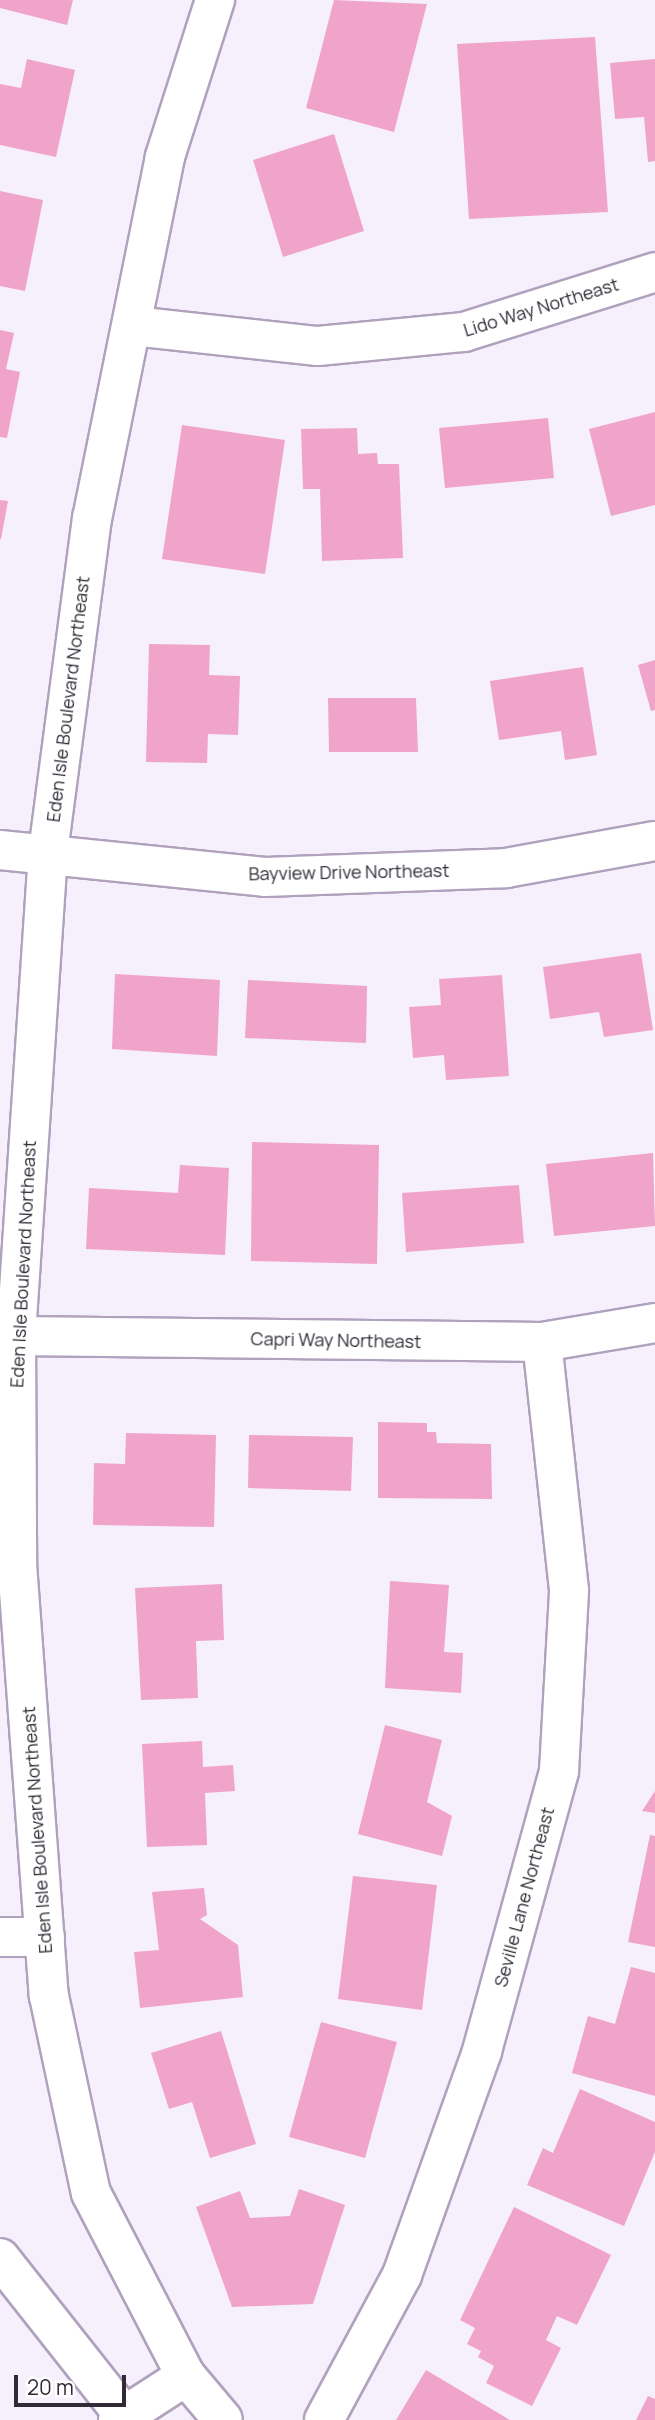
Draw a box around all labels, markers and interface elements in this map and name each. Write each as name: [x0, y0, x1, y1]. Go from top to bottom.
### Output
street label: Lido Way Northeast: [461, 273, 621, 341]
street label: Eden Isle Boulevard Northeast: [42, 575, 94, 823]
street label: Bayview Drive Northeast: [248, 859, 450, 885]
street label: Eden Isle Boulevard Northeast: [6, 1140, 40, 1388]
street label: Capri Way Northeast: [250, 1328, 422, 1352]
street label: Eden Isle Boulevard Northeast: [18, 1706, 56, 1954]
street label: Seville Lane Northeast: [490, 1805, 558, 1989]
scale bar: [18, 2360, 130, 2404]
text: 20 m: [27, 2373, 74, 2401]

